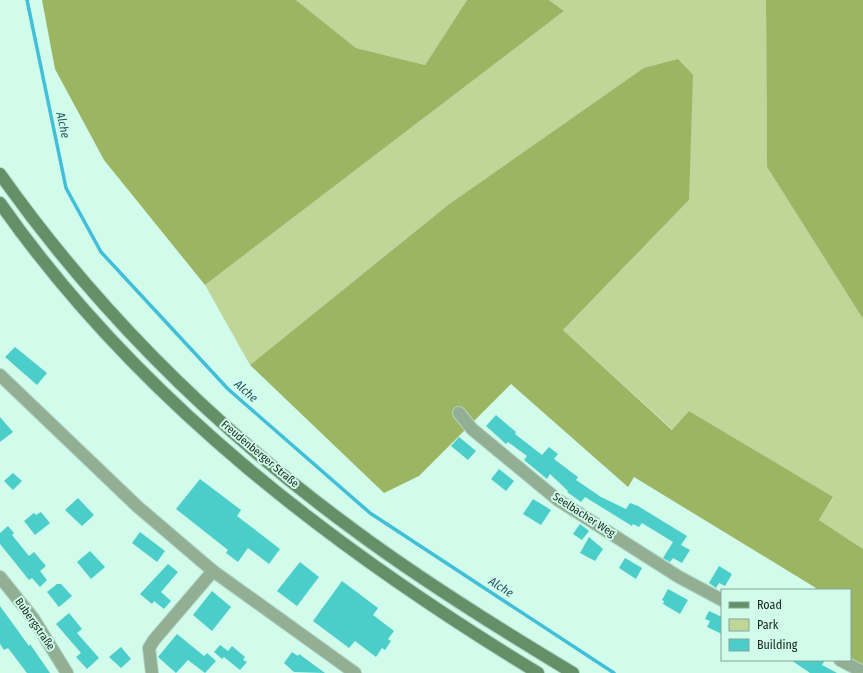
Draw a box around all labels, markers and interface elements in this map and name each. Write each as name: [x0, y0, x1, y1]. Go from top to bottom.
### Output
water label: Alche: [53, 110, 73, 140]
water label: Alche: [231, 376, 261, 405]
street label: Freudenberger Straße: [219, 418, 301, 490]
street label: Seelbacher Weg: [550, 490, 618, 540]
water label: Alche: [485, 573, 516, 600]
legend: [721, 589, 851, 661]
street label: Bubergstraße: [12, 596, 58, 652]
text: Road: [757, 598, 782, 612]
text: Park: [757, 618, 779, 632]
text: Building: [757, 638, 798, 652]

